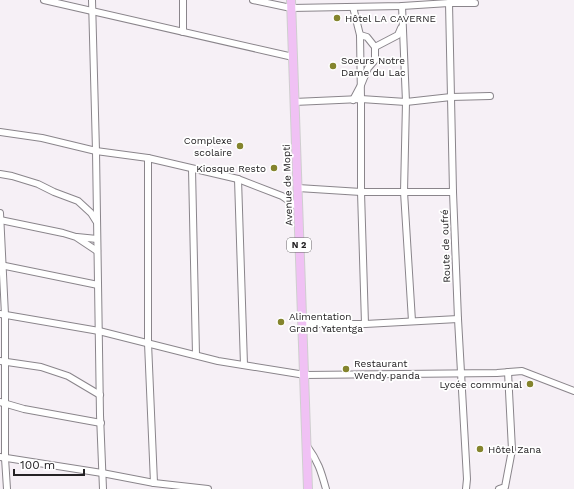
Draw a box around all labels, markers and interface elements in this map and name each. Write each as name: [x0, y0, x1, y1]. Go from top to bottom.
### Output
marker: Hôtel LA CAVERNE: [332, 13, 342, 23]
place label: Hôtel LA CAVERNE: [345, 13, 436, 24]
place label: Soeurs Notre Dame du Lac: [341, 55, 406, 78]
marker: Soeurs Notre Dame du Lac: [328, 61, 338, 71]
place label: Complexe scolaire: [184, 135, 232, 158]
marker: Complexe scolaire: [235, 141, 245, 151]
street label: Avenue de Mopti: [281, 144, 294, 226]
place label: Kiosque Resto: [196, 163, 266, 174]
marker: Kiosque Resto: [269, 163, 279, 173]
street label: Route de oufré: [439, 209, 452, 283]
road number: N 2: [287, 238, 311, 252]
place label: Alimentation Grand Yatentga: [289, 311, 363, 334]
marker: Alimentation Grand Yatentga: [276, 317, 286, 327]
place label: Restaurant Wendy panda: [354, 358, 420, 381]
marker: Restaurant Wendy panda: [341, 364, 351, 374]
place label: Lycée communal: [439, 379, 522, 390]
marker: Lycée communal: [525, 379, 535, 389]
marker: Hôtel Zana: [475, 444, 485, 454]
place label: Hôtel Zana: [488, 444, 541, 455]
scale bar: [14, 451, 84, 477]
text: 100 m: [20, 458, 55, 472]

